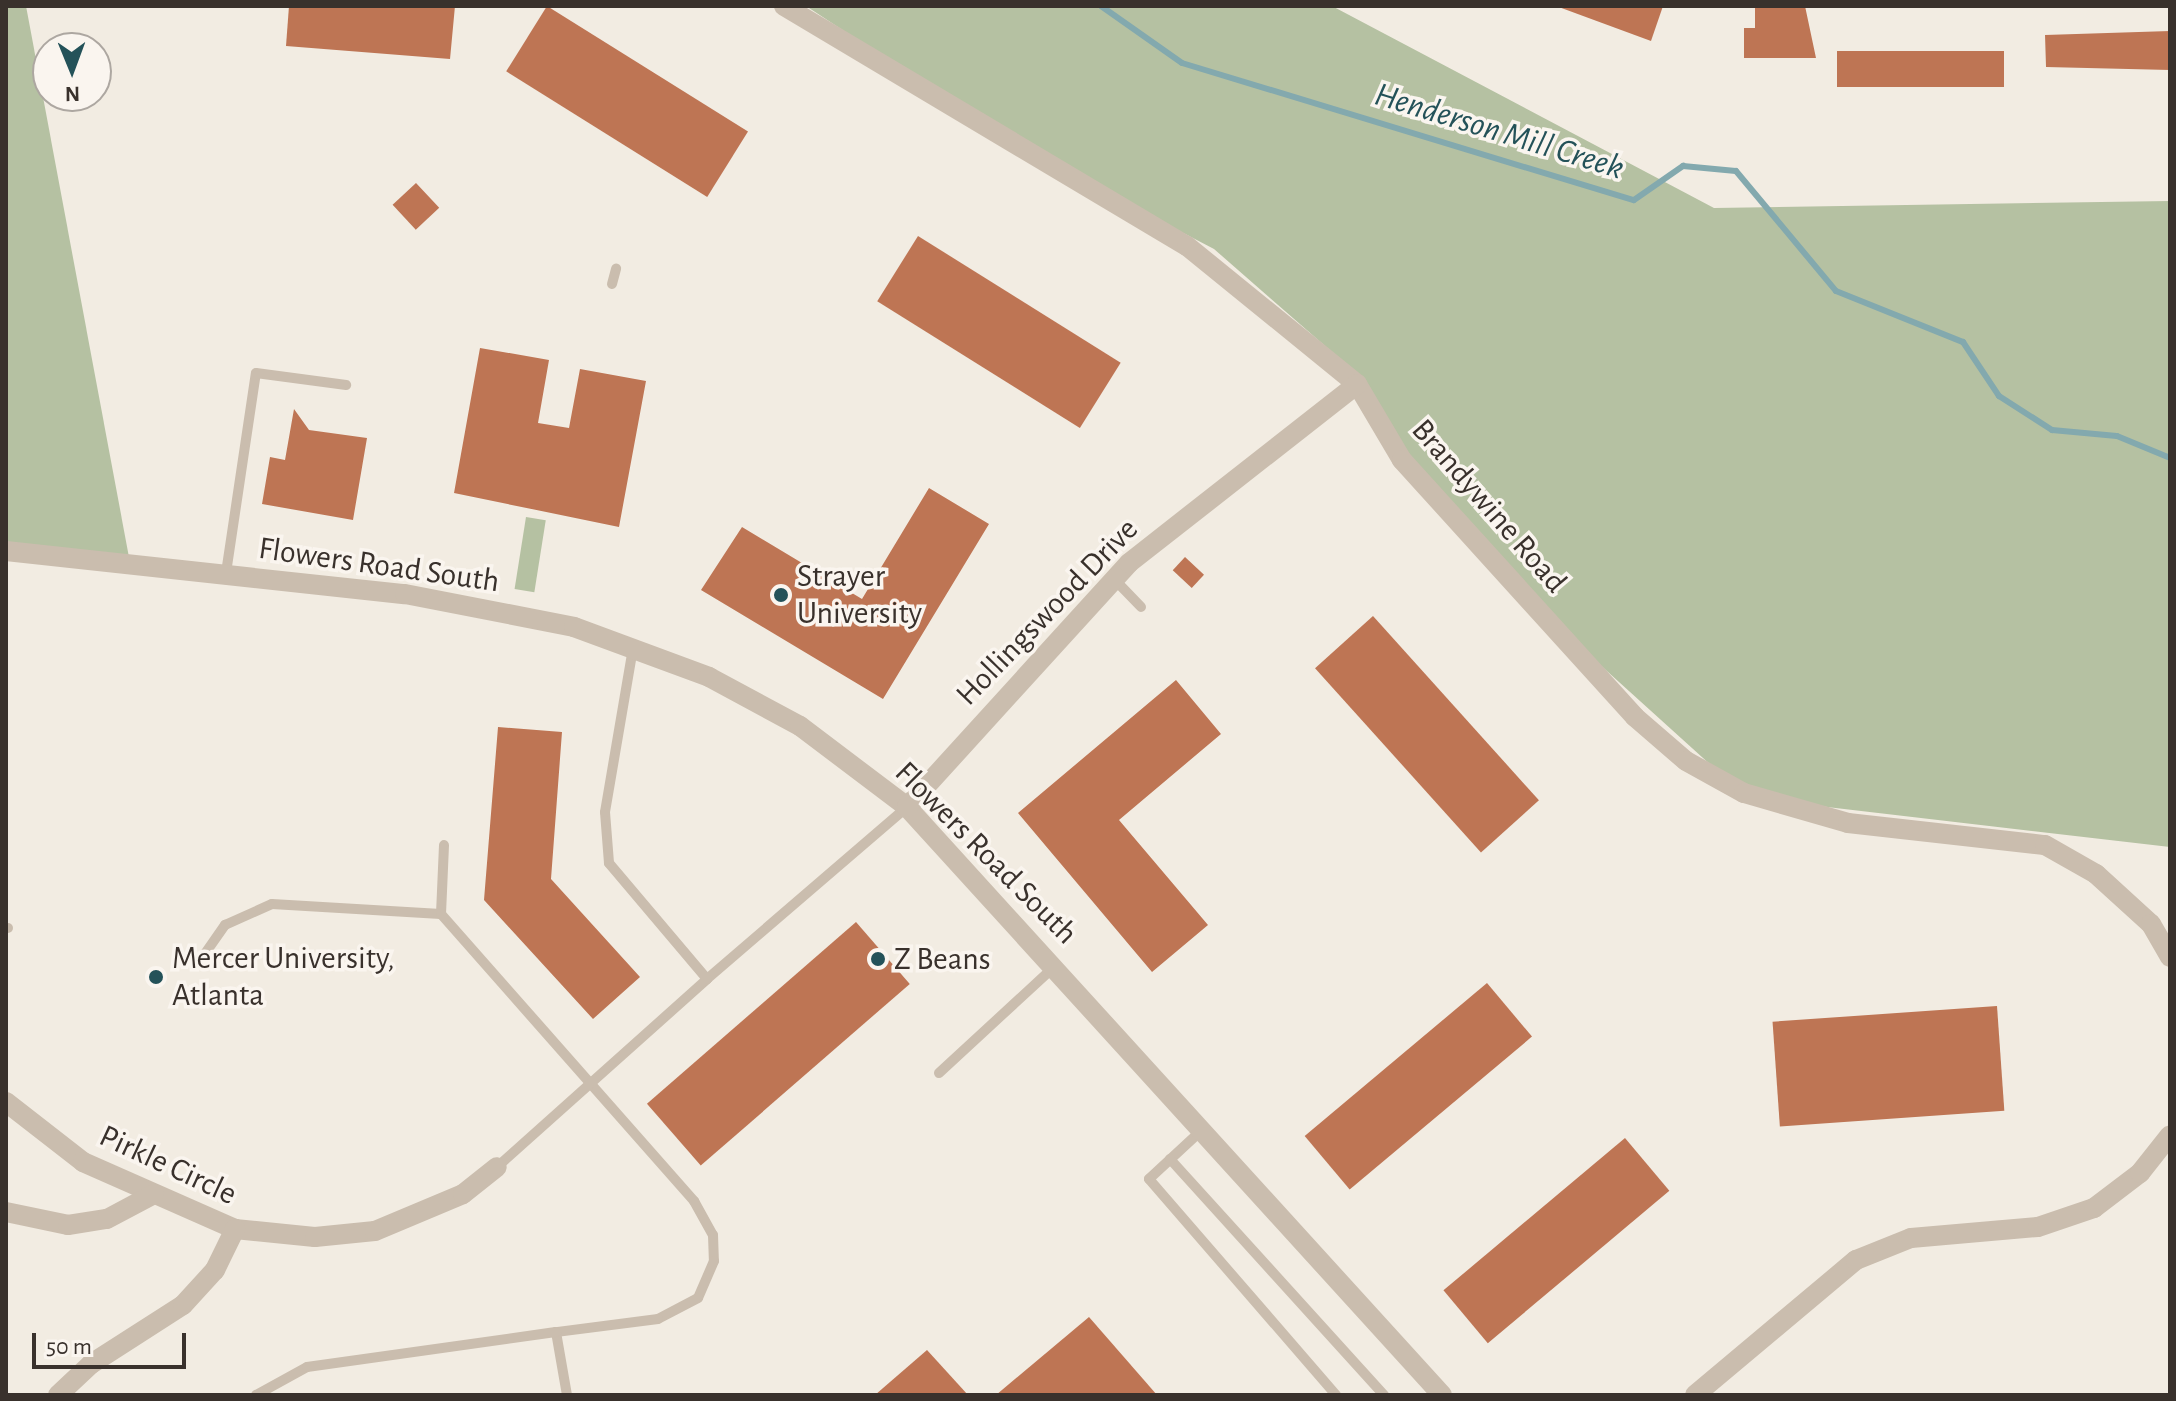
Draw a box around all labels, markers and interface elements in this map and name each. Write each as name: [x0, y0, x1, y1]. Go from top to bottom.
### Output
north arrow: [32, 32, 112, 112]
water label: Henderson Mill Creek: [1370, 75, 1628, 189]
text: N: [65, 83, 80, 105]
street label: Brandywine Road: [1403, 411, 1575, 601]
street label: Hollingswood Drive: [948, 510, 1146, 714]
street label: Flowers Road South: [256, 529, 502, 601]
place label: Strayer University: [797, 558, 922, 633]
marker: Strayer University: [772, 586, 790, 604]
street label: Flowers Road South: [887, 754, 1085, 952]
place label: Mercer University, Atlanta: [172, 940, 395, 1015]
place label: Z Beans: [894, 940, 991, 978]
marker: Z Beans: [869, 950, 887, 968]
marker: Mercer University, Atlanta: [147, 968, 165, 986]
street label: Pirkle Circle: [93, 1117, 243, 1213]
scale bar: [36, 1317, 190, 1367]
text: 50 m: [46, 1335, 92, 1359]

